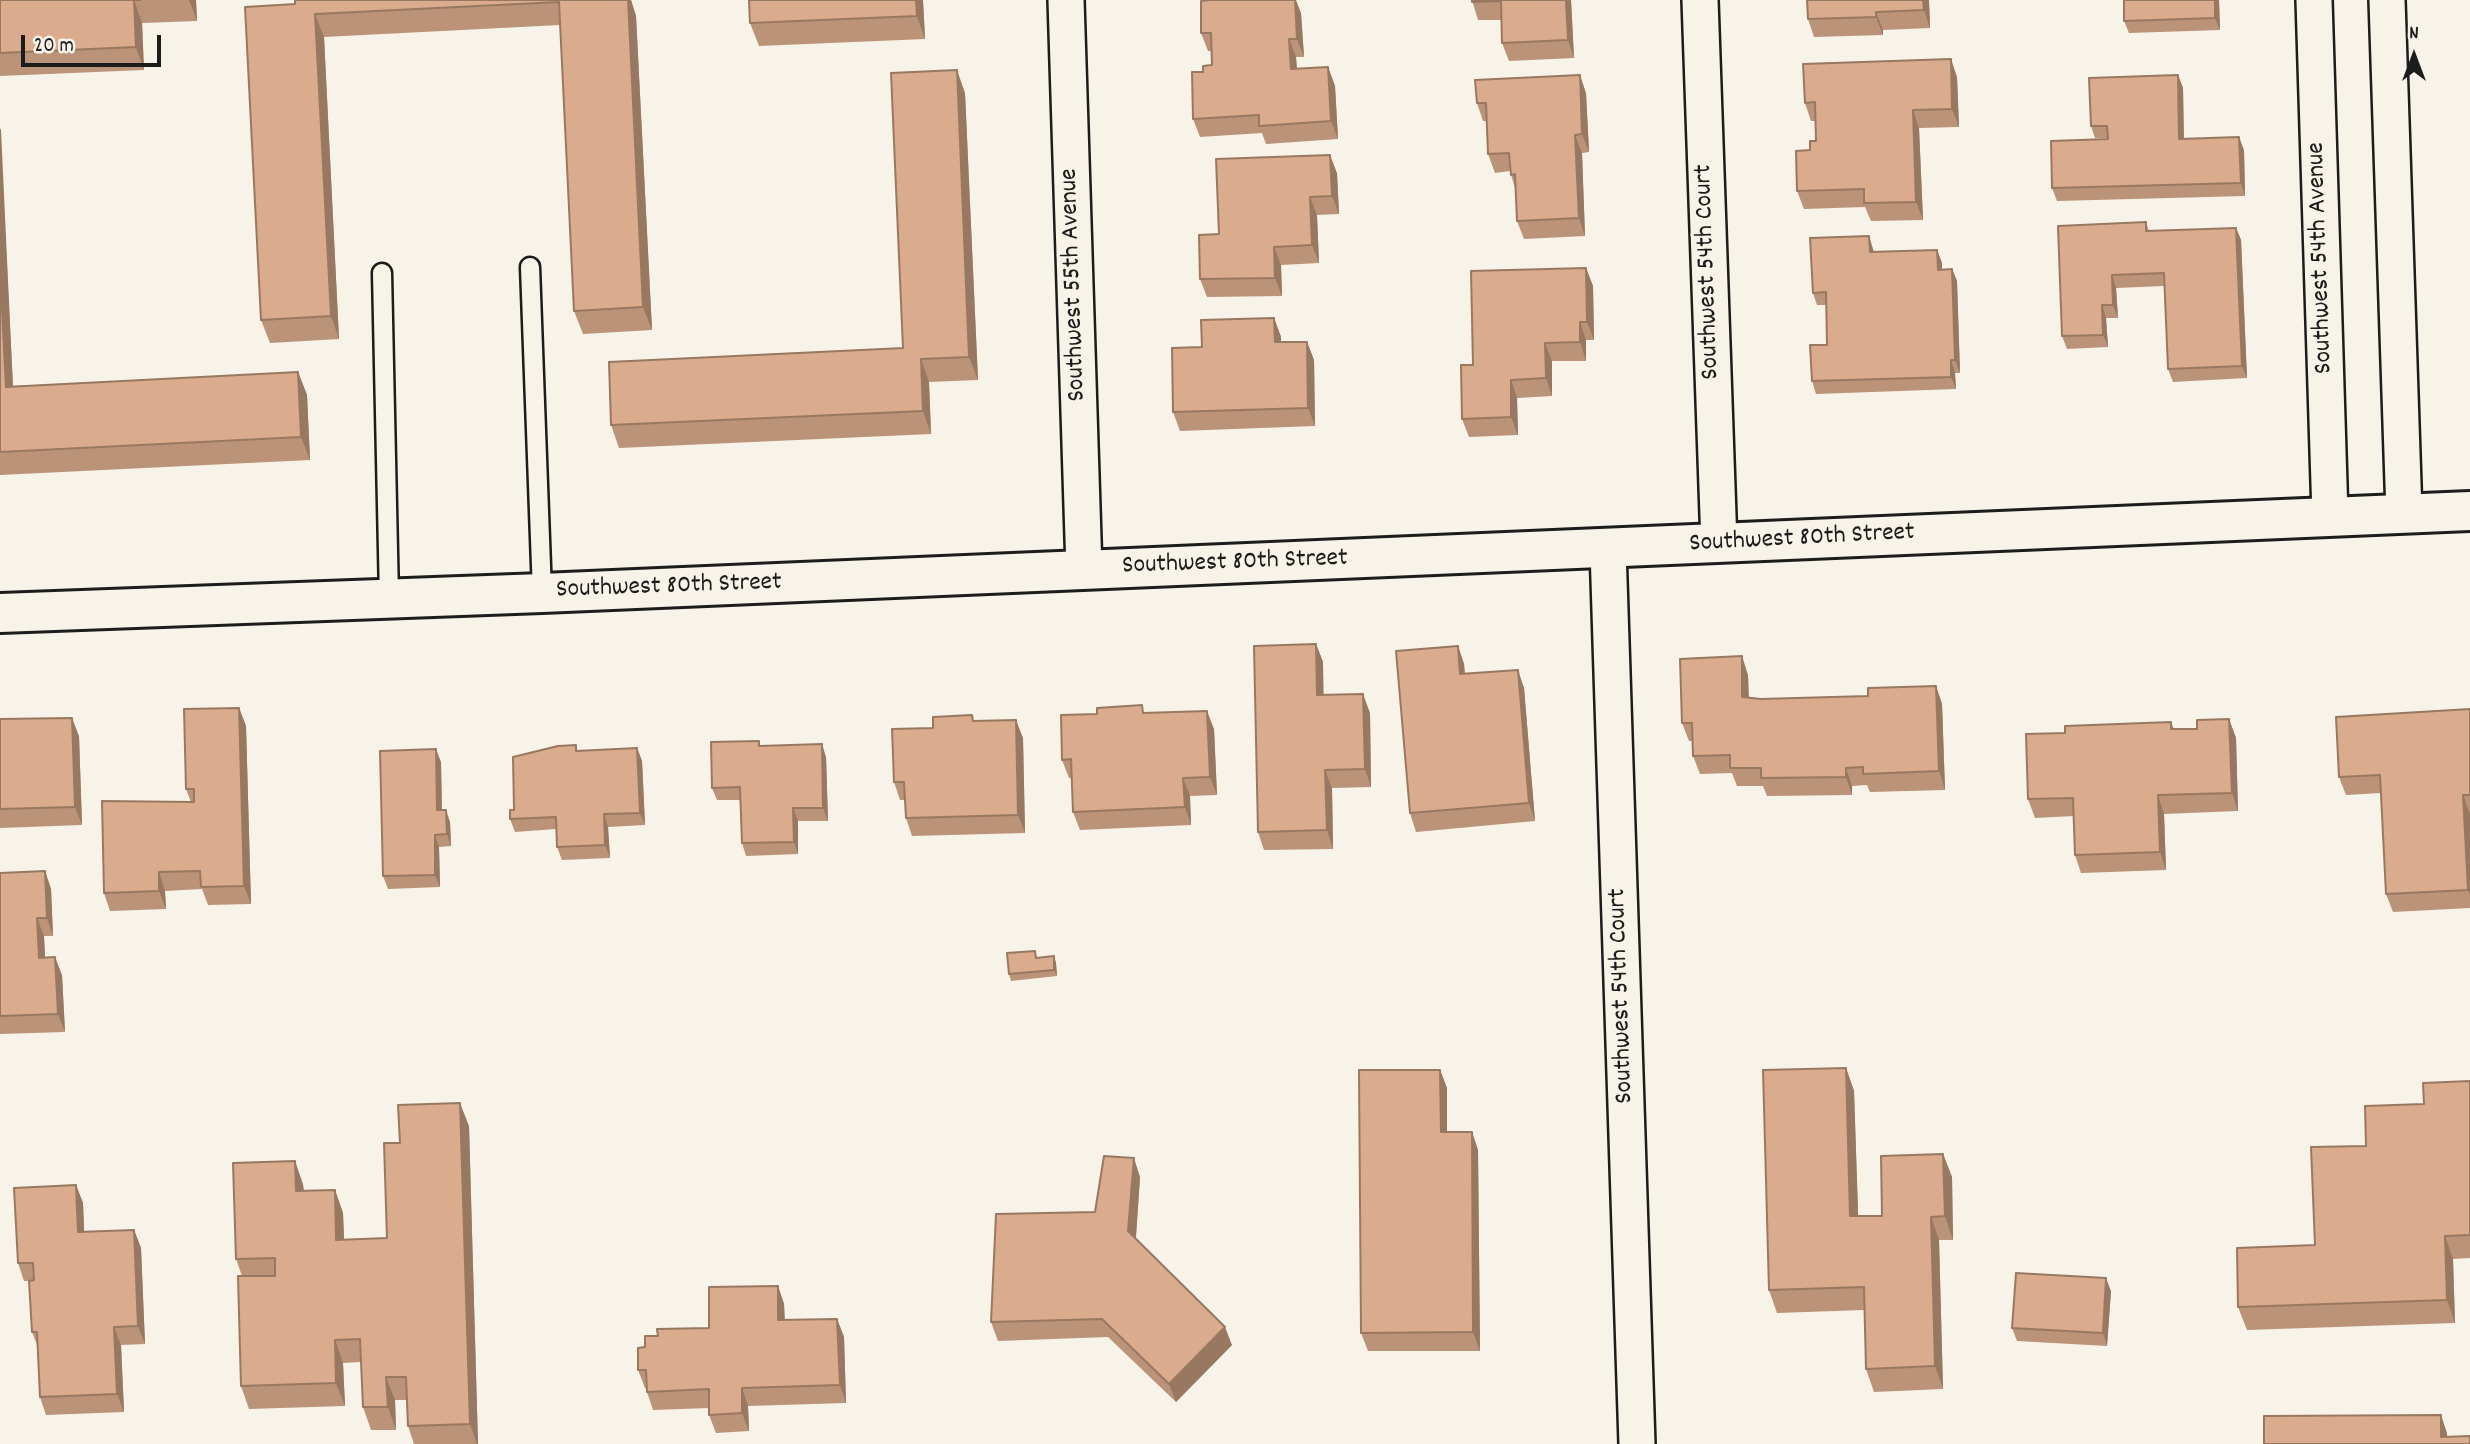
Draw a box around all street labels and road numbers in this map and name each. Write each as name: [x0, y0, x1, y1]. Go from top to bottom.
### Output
street label: Southwest 54th Avenue: [2302, 142, 2342, 374]
street label: Southwest 54th Court: [1690, 164, 1728, 380]
street label: Southwest 55th Avenue: [1055, 168, 1095, 402]
street label: Southwest 80th Street: [1689, 519, 1915, 561]
street label: Southwest 80th Street: [1122, 544, 1348, 584]
street label: Southwest 80th Street: [556, 568, 782, 608]
street label: Southwest 54th Court: [1604, 888, 1642, 1104]

